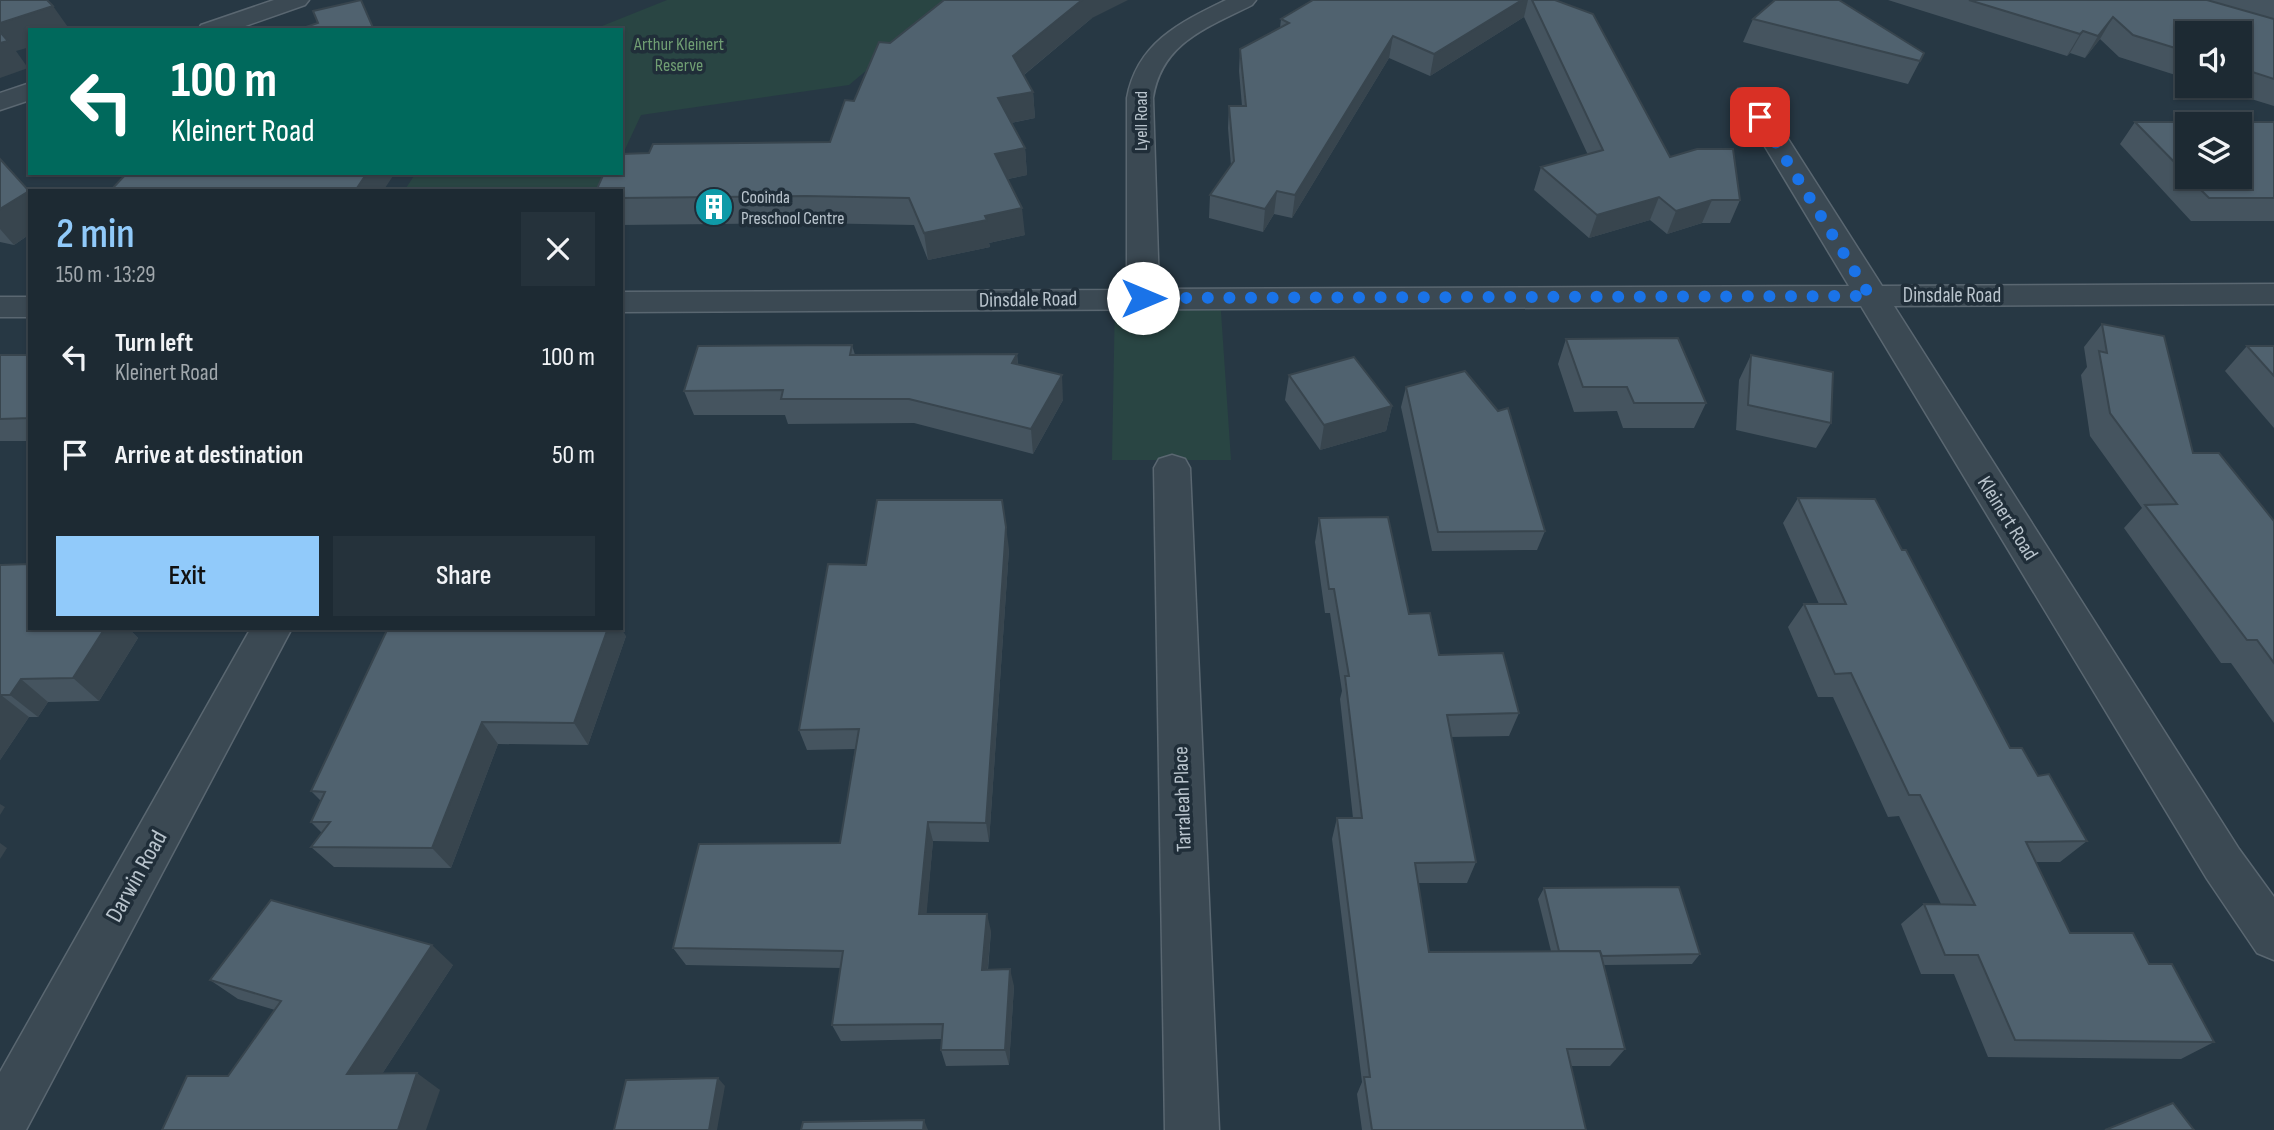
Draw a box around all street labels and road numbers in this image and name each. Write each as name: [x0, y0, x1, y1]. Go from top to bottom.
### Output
street label: Lyell Road: [1131, 91, 1152, 151]
street label: Dinsdale Road: [1903, 283, 2001, 308]
street label: Dinsdale Road: [979, 286, 1077, 313]
street label: Kleinert Road: [1972, 472, 2043, 565]
street label: Tarraleah Place: [1168, 746, 1197, 852]
street label: Darwin Road: [99, 825, 173, 927]

